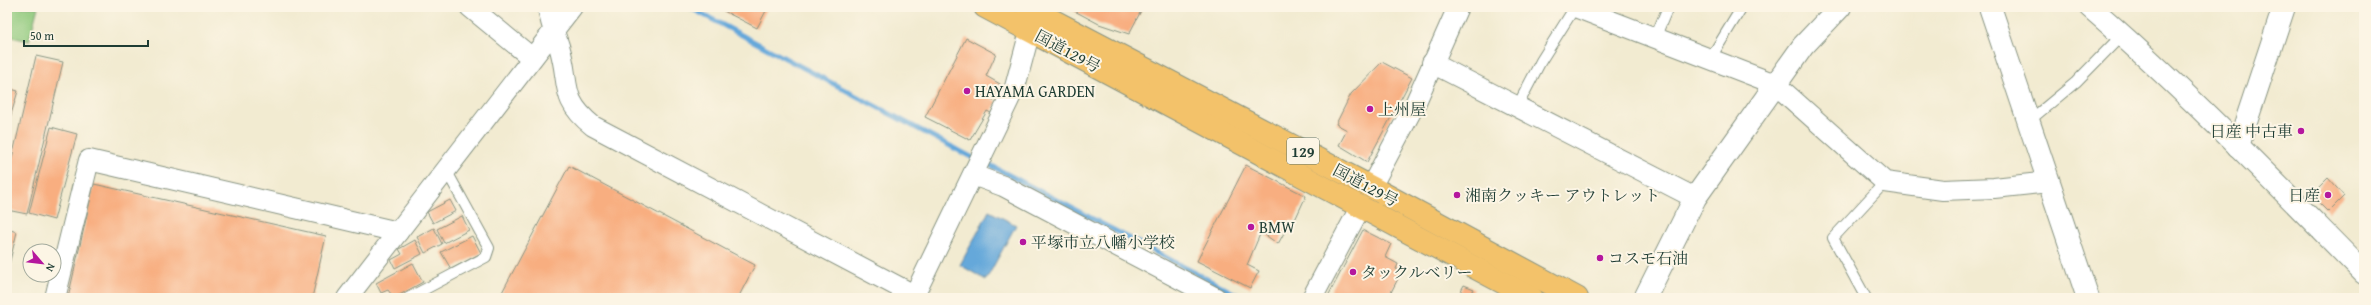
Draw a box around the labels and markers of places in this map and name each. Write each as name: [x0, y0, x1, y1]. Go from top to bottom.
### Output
place label: HAYAMA GARDEN: [975, 79, 1095, 103]
marker: HAYAMA GARDEN: [962, 86, 972, 96]
place label: 上州屋: [1378, 97, 1426, 121]
marker: 上州屋: [1365, 104, 1375, 114]
place label: 日産 中古車: [2209, 119, 2293, 143]
marker: 日産 中古車: [2296, 126, 2306, 136]
place label: 湘南クッキー アウトレット: [1465, 183, 1660, 207]
place label: 日産: [2288, 183, 2320, 207]
marker: 湘南クッキー アウトレット: [1452, 190, 1462, 200]
marker: 日産: [2323, 190, 2333, 200]
place label: BMW: [1259, 215, 1295, 239]
marker: BMW: [1246, 222, 1256, 232]
place label: 平塚市立八幡小学校: [1031, 230, 1175, 254]
marker: 平塚市立八幡小学校: [1018, 237, 1028, 247]
place label: コスモ石油: [1608, 246, 1688, 270]
marker: コスモ石油: [1595, 253, 1605, 263]
place label: タックルベリー: [1361, 260, 1473, 284]
marker: タックルベリー: [1348, 267, 1358, 277]

